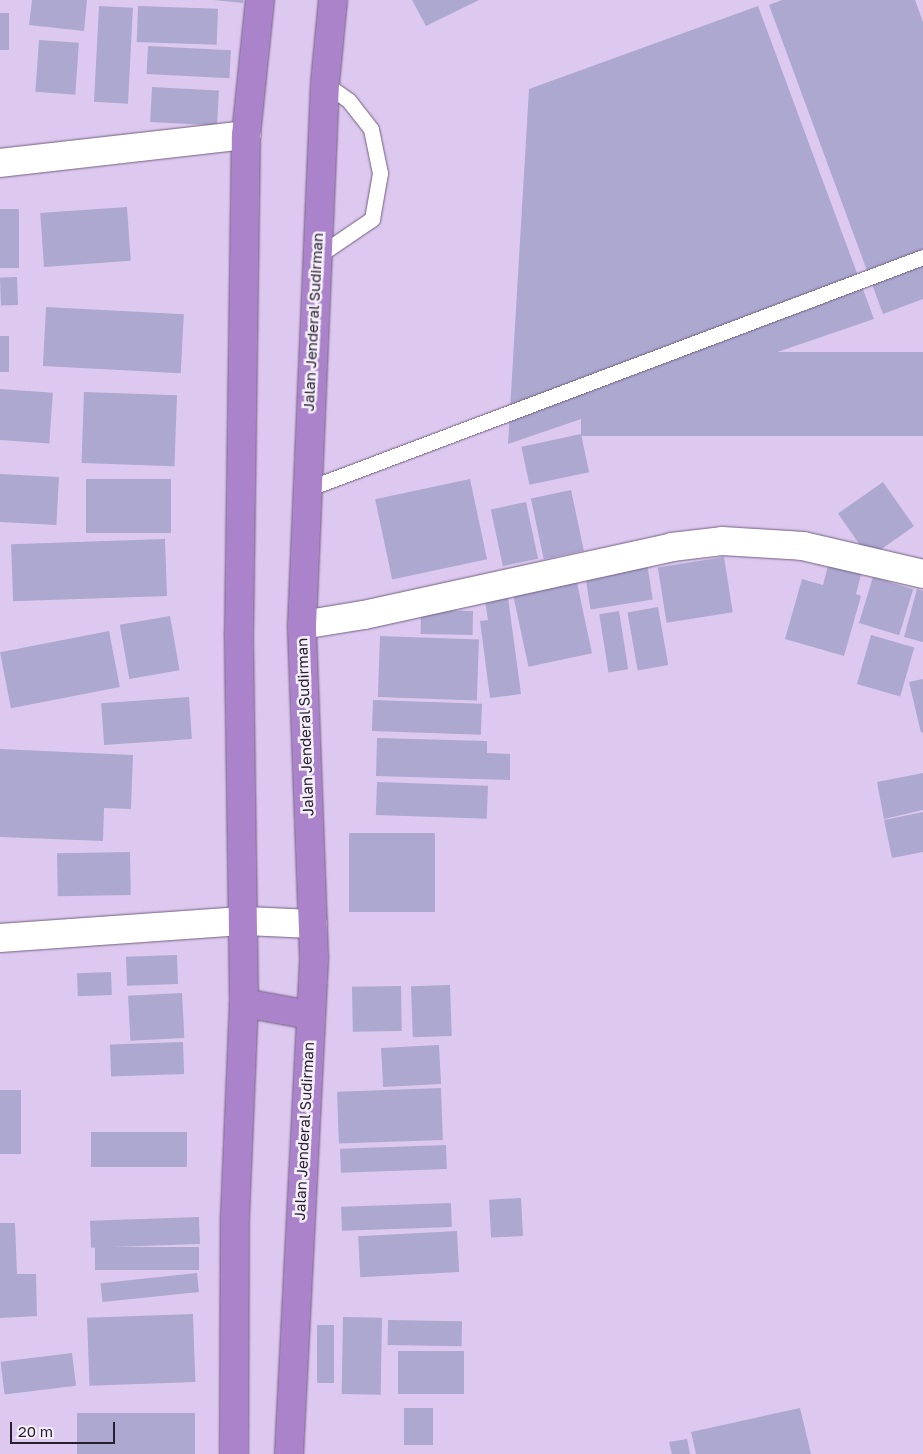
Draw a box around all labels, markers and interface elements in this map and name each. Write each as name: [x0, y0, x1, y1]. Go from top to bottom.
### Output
street label: Jalan Jenderal Sudirman: [299, 232, 327, 412]
street label: Jalan Jenderal Sudirman: [293, 637, 317, 817]
street label: Jalan Jenderal Sudirman: [290, 1041, 318, 1221]
scale bar: [12, 1412, 118, 1444]
text: 20 m: [18, 1422, 53, 1440]

